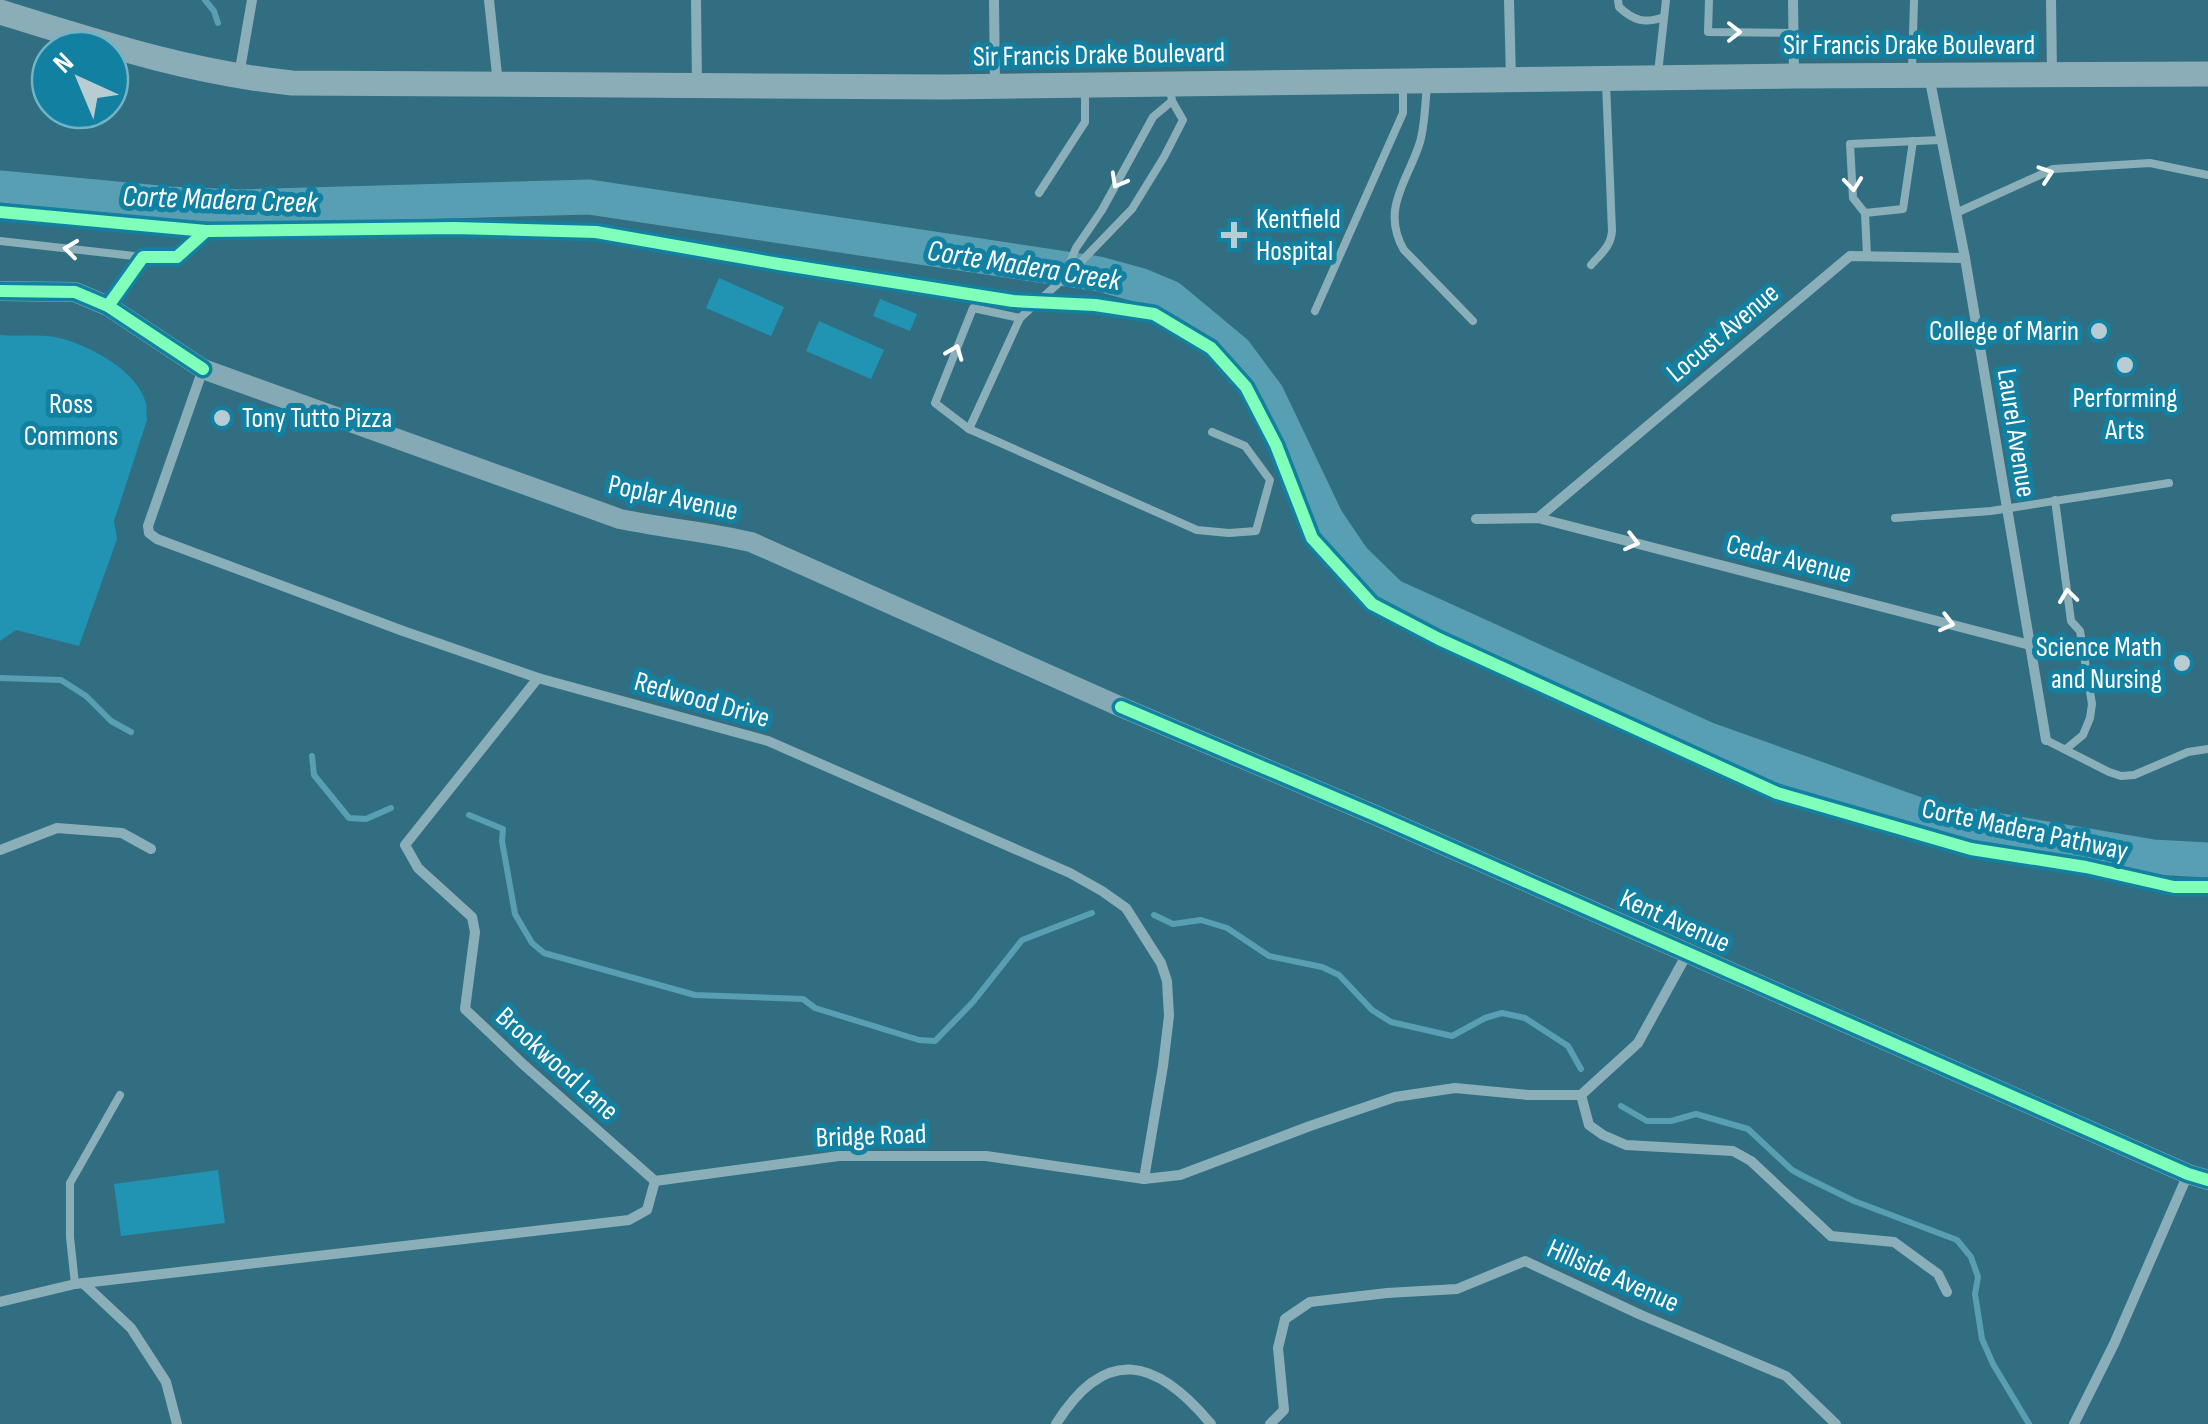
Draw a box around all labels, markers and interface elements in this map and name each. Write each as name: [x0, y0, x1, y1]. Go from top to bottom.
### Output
one-way arrow: [1728, 21, 1743, 43]
street label: Sir Francis Drake Boulevard: [1783, 29, 2035, 62]
north arrow: [30, 30, 130, 130]
street label: Sir Francis Drake Boulevard: [973, 36, 1225, 74]
text: N: [47, 46, 81, 80]
one-way arrow: [2036, 166, 2053, 186]
one-way arrow: [1111, 170, 1131, 188]
one-way arrow: [1842, 176, 1863, 192]
water label: Corte Madera Creek: [122, 179, 319, 221]
place label: Kentfield Hospital: [1256, 203, 1341, 268]
marker: Kentfield Hospital: [1221, 222, 1247, 248]
water label: Corte Madera Creek: [925, 233, 1124, 299]
one-way arrow: [63, 239, 79, 260]
street label: Locust Avenue: [1660, 277, 1786, 389]
place label: College of Marin: [1929, 315, 2079, 348]
marker: College of Marin: [2088, 320, 2110, 342]
one-way arrow: [943, 345, 964, 362]
marker: Performing Arts: [2114, 354, 2136, 376]
street label: Laurel Avenue: [1990, 366, 2042, 500]
place label: Performing Arts: [2073, 382, 2177, 447]
park label: Ross Commons: [24, 388, 118, 453]
place label: Tony Tutto Pizza: [242, 402, 392, 435]
marker: Tony Tutto Pizza: [211, 407, 233, 429]
street label: Poplar Avenue: [605, 468, 741, 528]
street label: Cedar Avenue: [1723, 528, 1855, 590]
one-way arrow: [1623, 530, 1640, 551]
one-way arrow: [2058, 588, 2079, 604]
one-way arrow: [1938, 611, 1955, 632]
place label: Science Math and Nursing: [2036, 631, 2162, 696]
marker: Science Math and Nursing: [2171, 652, 2193, 674]
street label: Redwood Drive: [630, 665, 774, 735]
street label: Corte Madera Pathway: [1919, 792, 2131, 868]
street label: Kent Avenue: [1615, 882, 1735, 960]
street label: Brookwood Lane: [489, 1000, 625, 1128]
street label: Bridge Road: [815, 1118, 927, 1154]
street label: Hillside Avenue: [1542, 1232, 1684, 1320]

